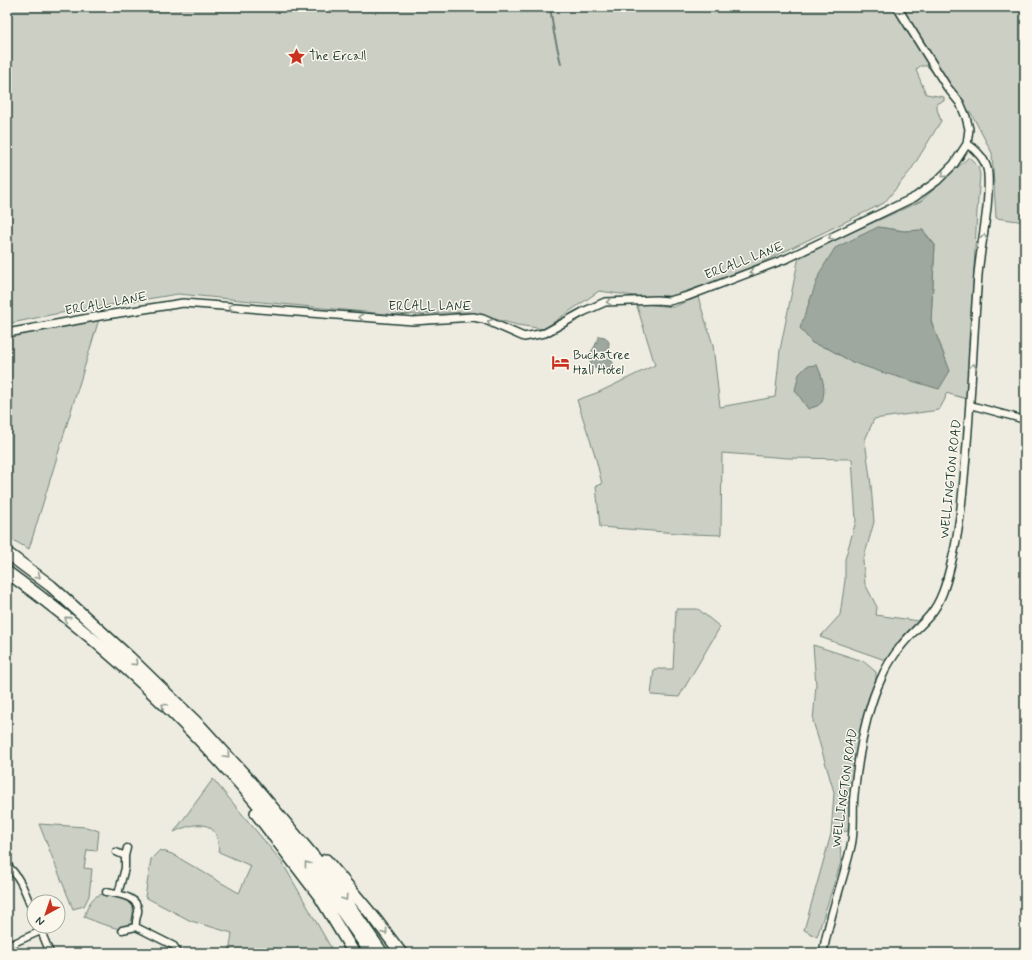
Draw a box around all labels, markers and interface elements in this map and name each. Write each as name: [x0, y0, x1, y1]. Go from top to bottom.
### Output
place icon: The Ercall: [286, 46, 306, 66]
place label: The Ercall: [309, 48, 367, 65]
one-way arrow: [941, 170, 949, 177]
one-way arrow: [827, 232, 835, 240]
one-way arrow: [979, 234, 988, 240]
street label: ERCALL LANE: [702, 238, 786, 284]
one-way arrow: [748, 267, 755, 275]
street label: ERCALL LANE: [64, 288, 148, 320]
one-way arrow: [606, 297, 612, 306]
street label: ERCALL LANE: [388, 298, 472, 315]
one-way arrow: [228, 302, 234, 311]
one-way arrow: [358, 312, 364, 321]
one-way arrow: [486, 318, 493, 326]
place label: Buckatree Hall Hotel: [573, 347, 630, 379]
hotel icon: Buckatree Hall Hotel: [550, 352, 570, 372]
one-way arrow: [968, 363, 977, 369]
street label: WELLINGTON ROAD: [936, 418, 966, 540]
one-way arrow: [34, 571, 41, 578]
one-way arrow: [65, 616, 72, 623]
one-way arrow: [130, 658, 138, 666]
one-way arrow: [161, 703, 169, 710]
street label: WELLINGTON ROAD: [828, 727, 862, 849]
one-way arrow: [222, 750, 229, 758]
one-way arrow: [305, 862, 312, 869]
north arrow: [26, 894, 66, 934]
one-way arrow: [340, 894, 348, 901]
text: N: [33, 913, 48, 929]
one-way arrow: [380, 927, 387, 934]

